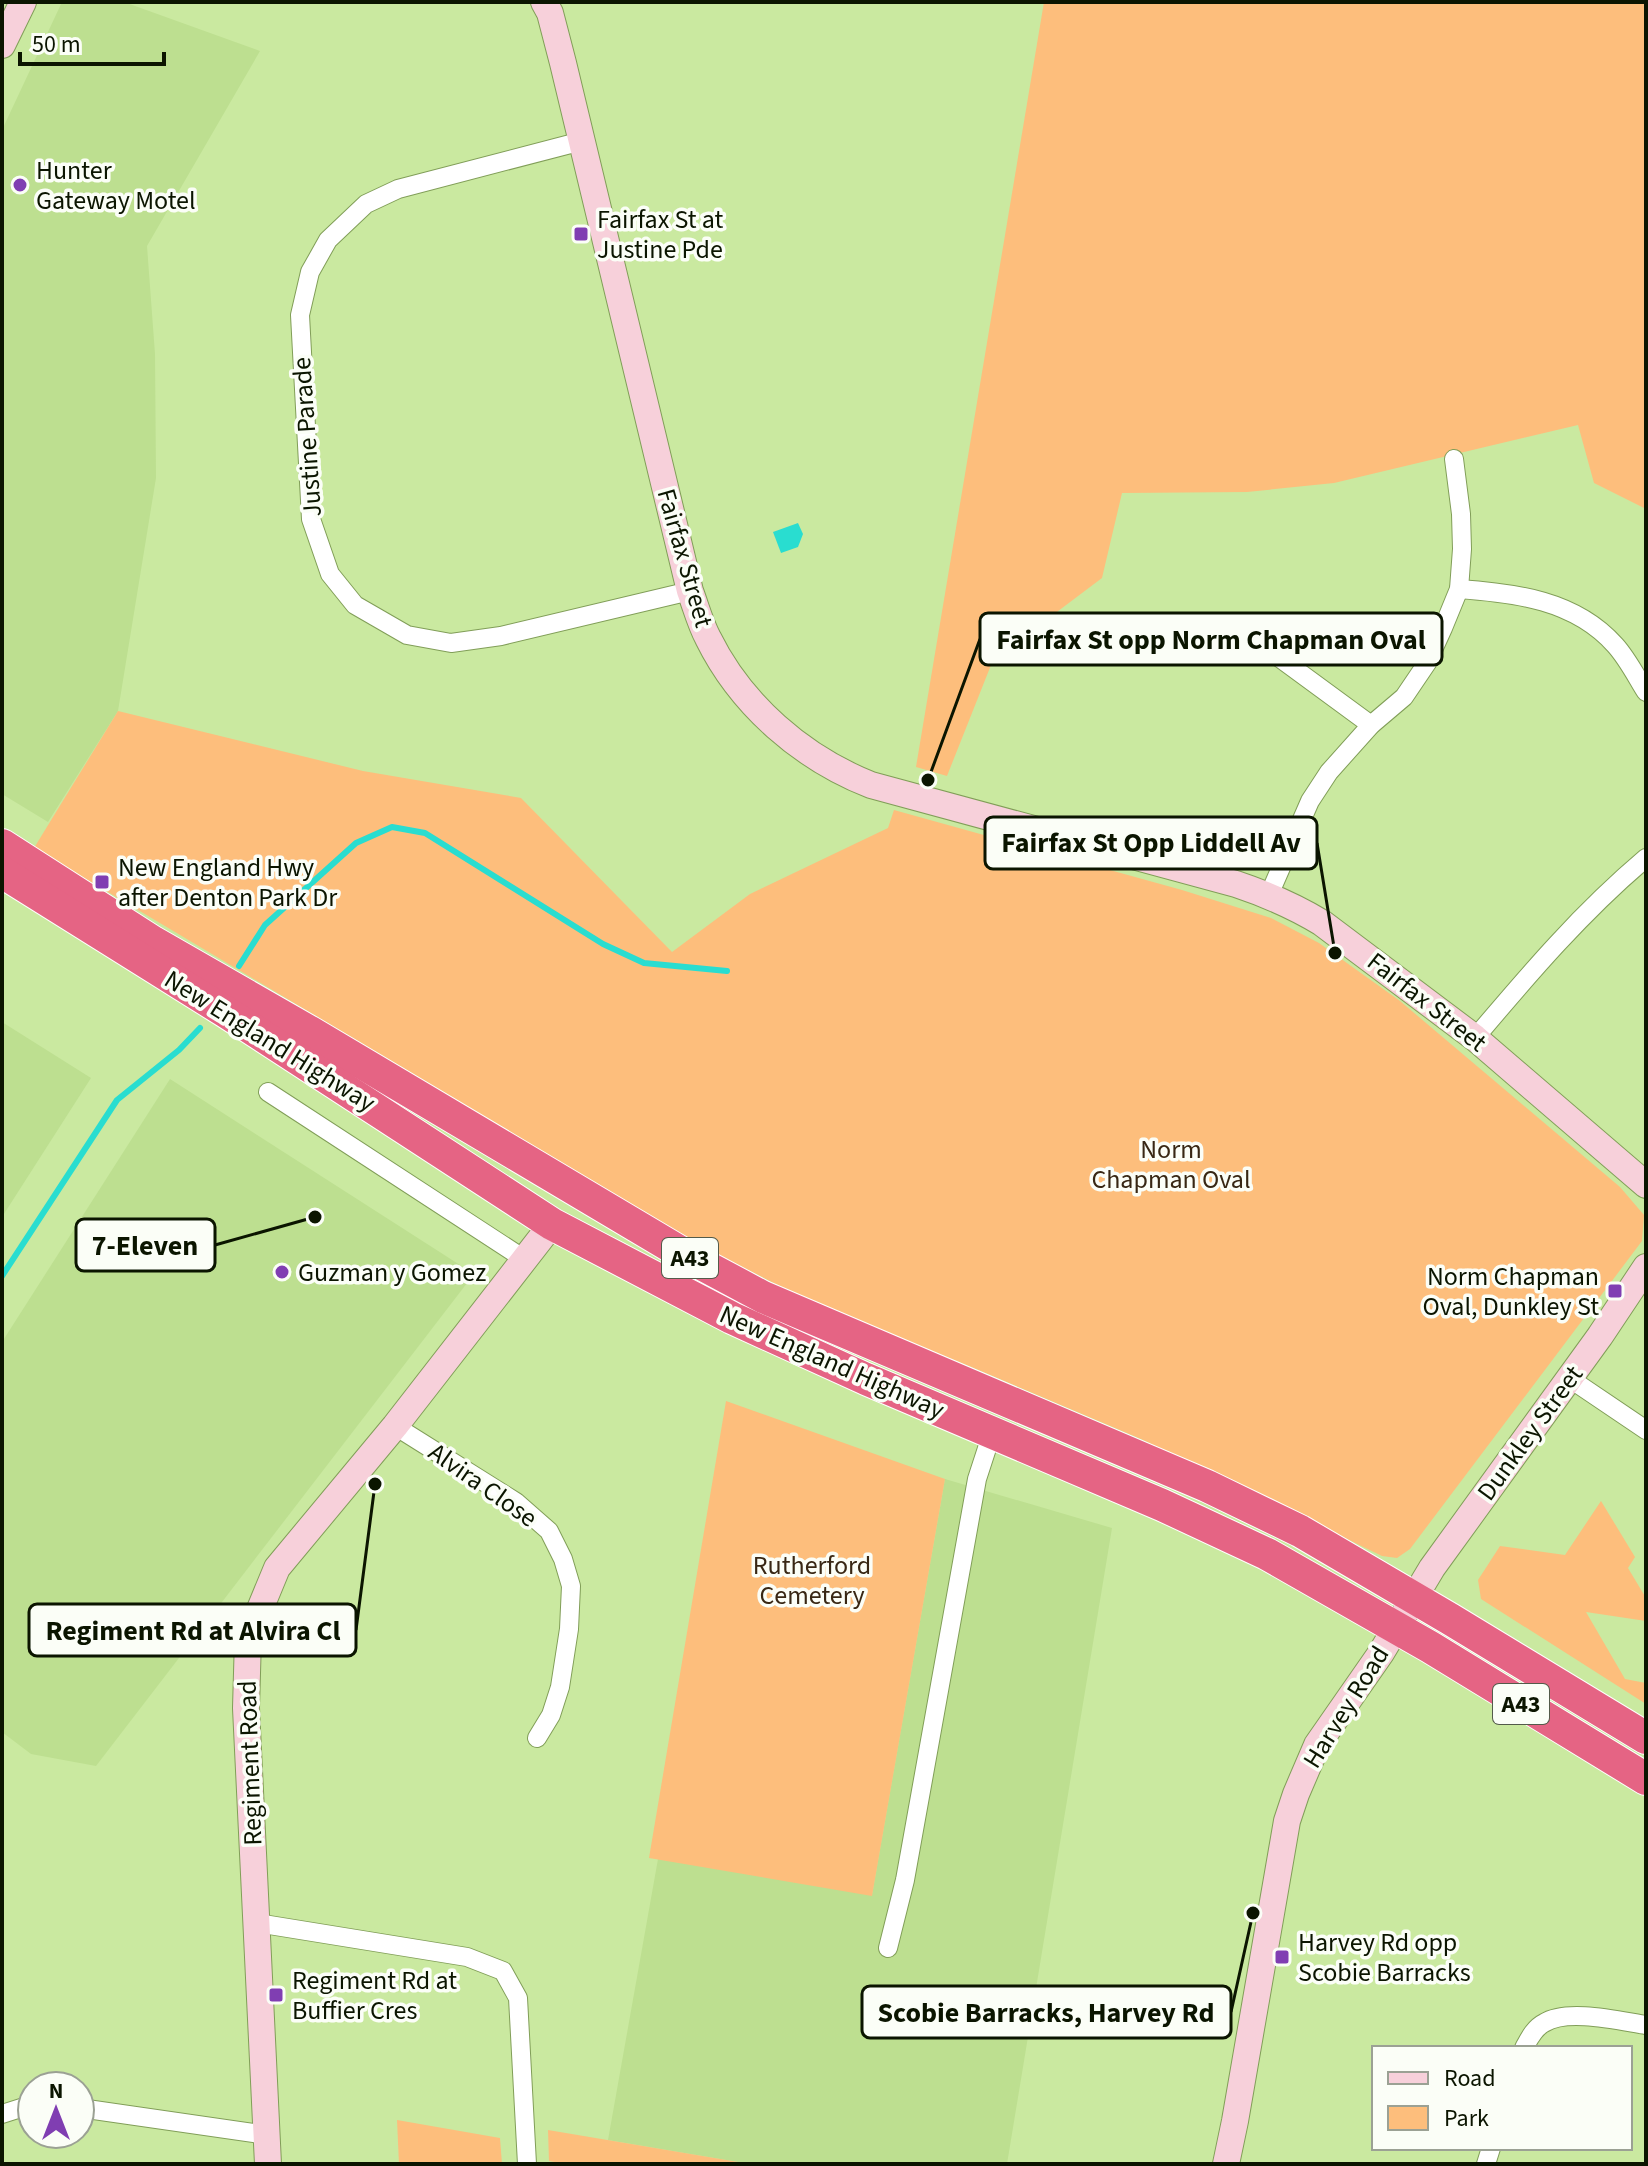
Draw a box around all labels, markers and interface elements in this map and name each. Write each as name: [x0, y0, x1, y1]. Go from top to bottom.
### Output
scale bar: [20, 16, 164, 66]
text: 50 m: [32, 27, 81, 62]
place label: Hunter Gateway Motel: [36, 152, 196, 219]
marker: Hunter Gateway Motel: [11, 176, 29, 194]
place label: Fairfax St at Justine Pde: [597, 201, 723, 268]
marker: Fairfax St at Justine Pde: [572, 225, 590, 243]
street label: Justine Parade: [283, 356, 331, 518]
street label: Fairfax Street: [648, 484, 722, 632]
callout: Fairfax St opp Norm Chapman Oval: [980, 613, 1442, 665]
text: Fairfax St opp Norm Chapman Oval: [996, 620, 1426, 660]
callout: Fairfax St Opp Liddell Av: [985, 817, 1317, 869]
text: Fairfax St Opp Liddell Av: [1001, 823, 1301, 863]
place label: New England Hwy after Denton Park Dr: [118, 849, 338, 916]
marker: New England Hwy after Denton Park Dr: [93, 873, 111, 891]
street label: Fairfax Street: [1359, 944, 1495, 1061]
street label: New England Highway: [157, 961, 383, 1121]
park label: Norm Chapman Oval: [1091, 1131, 1251, 1198]
callout: 7-Eleven: [76, 1219, 215, 1271]
text: 7-Eleven: [92, 1226, 198, 1266]
road number: A43: [662, 1238, 718, 1278]
place label: Guzman y Gomez: [298, 1254, 486, 1291]
place label: Norm Chapman Oval, Dunkley St: [1422, 1258, 1599, 1325]
marker: Guzman y Gomez: [273, 1263, 291, 1281]
marker: Norm Chapman Oval, Dunkley St: [1606, 1282, 1624, 1300]
street label: New England Highway: [714, 1296, 950, 1428]
street label: Dunkley Street: [1468, 1357, 1592, 1508]
street label: Alvira Close: [421, 1434, 545, 1536]
park label: Rutherford Cemetery: [753, 1547, 871, 1614]
callout: Regiment Rd at Alvira Cl: [29, 1604, 356, 1656]
text: Regiment Rd at Alvira Cl: [45, 1611, 341, 1651]
street label: Harvey Road: [1294, 1639, 1398, 1775]
street label: Regiment Road: [229, 1680, 271, 1846]
road number: A43: [1493, 1684, 1549, 1724]
place label: Harvey Rd opp Scobie Barracks: [1298, 1924, 1471, 1991]
marker: Harvey Rd opp Scobie Barracks: [1273, 1948, 1291, 1966]
place label: Regiment Rd at Buffier Cres: [292, 1962, 457, 2029]
marker: Regiment Rd at Buffier Cres: [267, 1986, 285, 2004]
callout: Scobie Barracks, Harvey Rd: [862, 1986, 1231, 2038]
text: Scobie Barracks, Harvey Rd: [878, 1993, 1214, 2033]
legend: [1372, 2046, 1632, 2150]
text: Road: [1444, 2061, 1496, 2096]
north arrow: [16, 2070, 96, 2150]
text: N: [49, 2075, 63, 2107]
text: Park: [1444, 2101, 1489, 2136]

